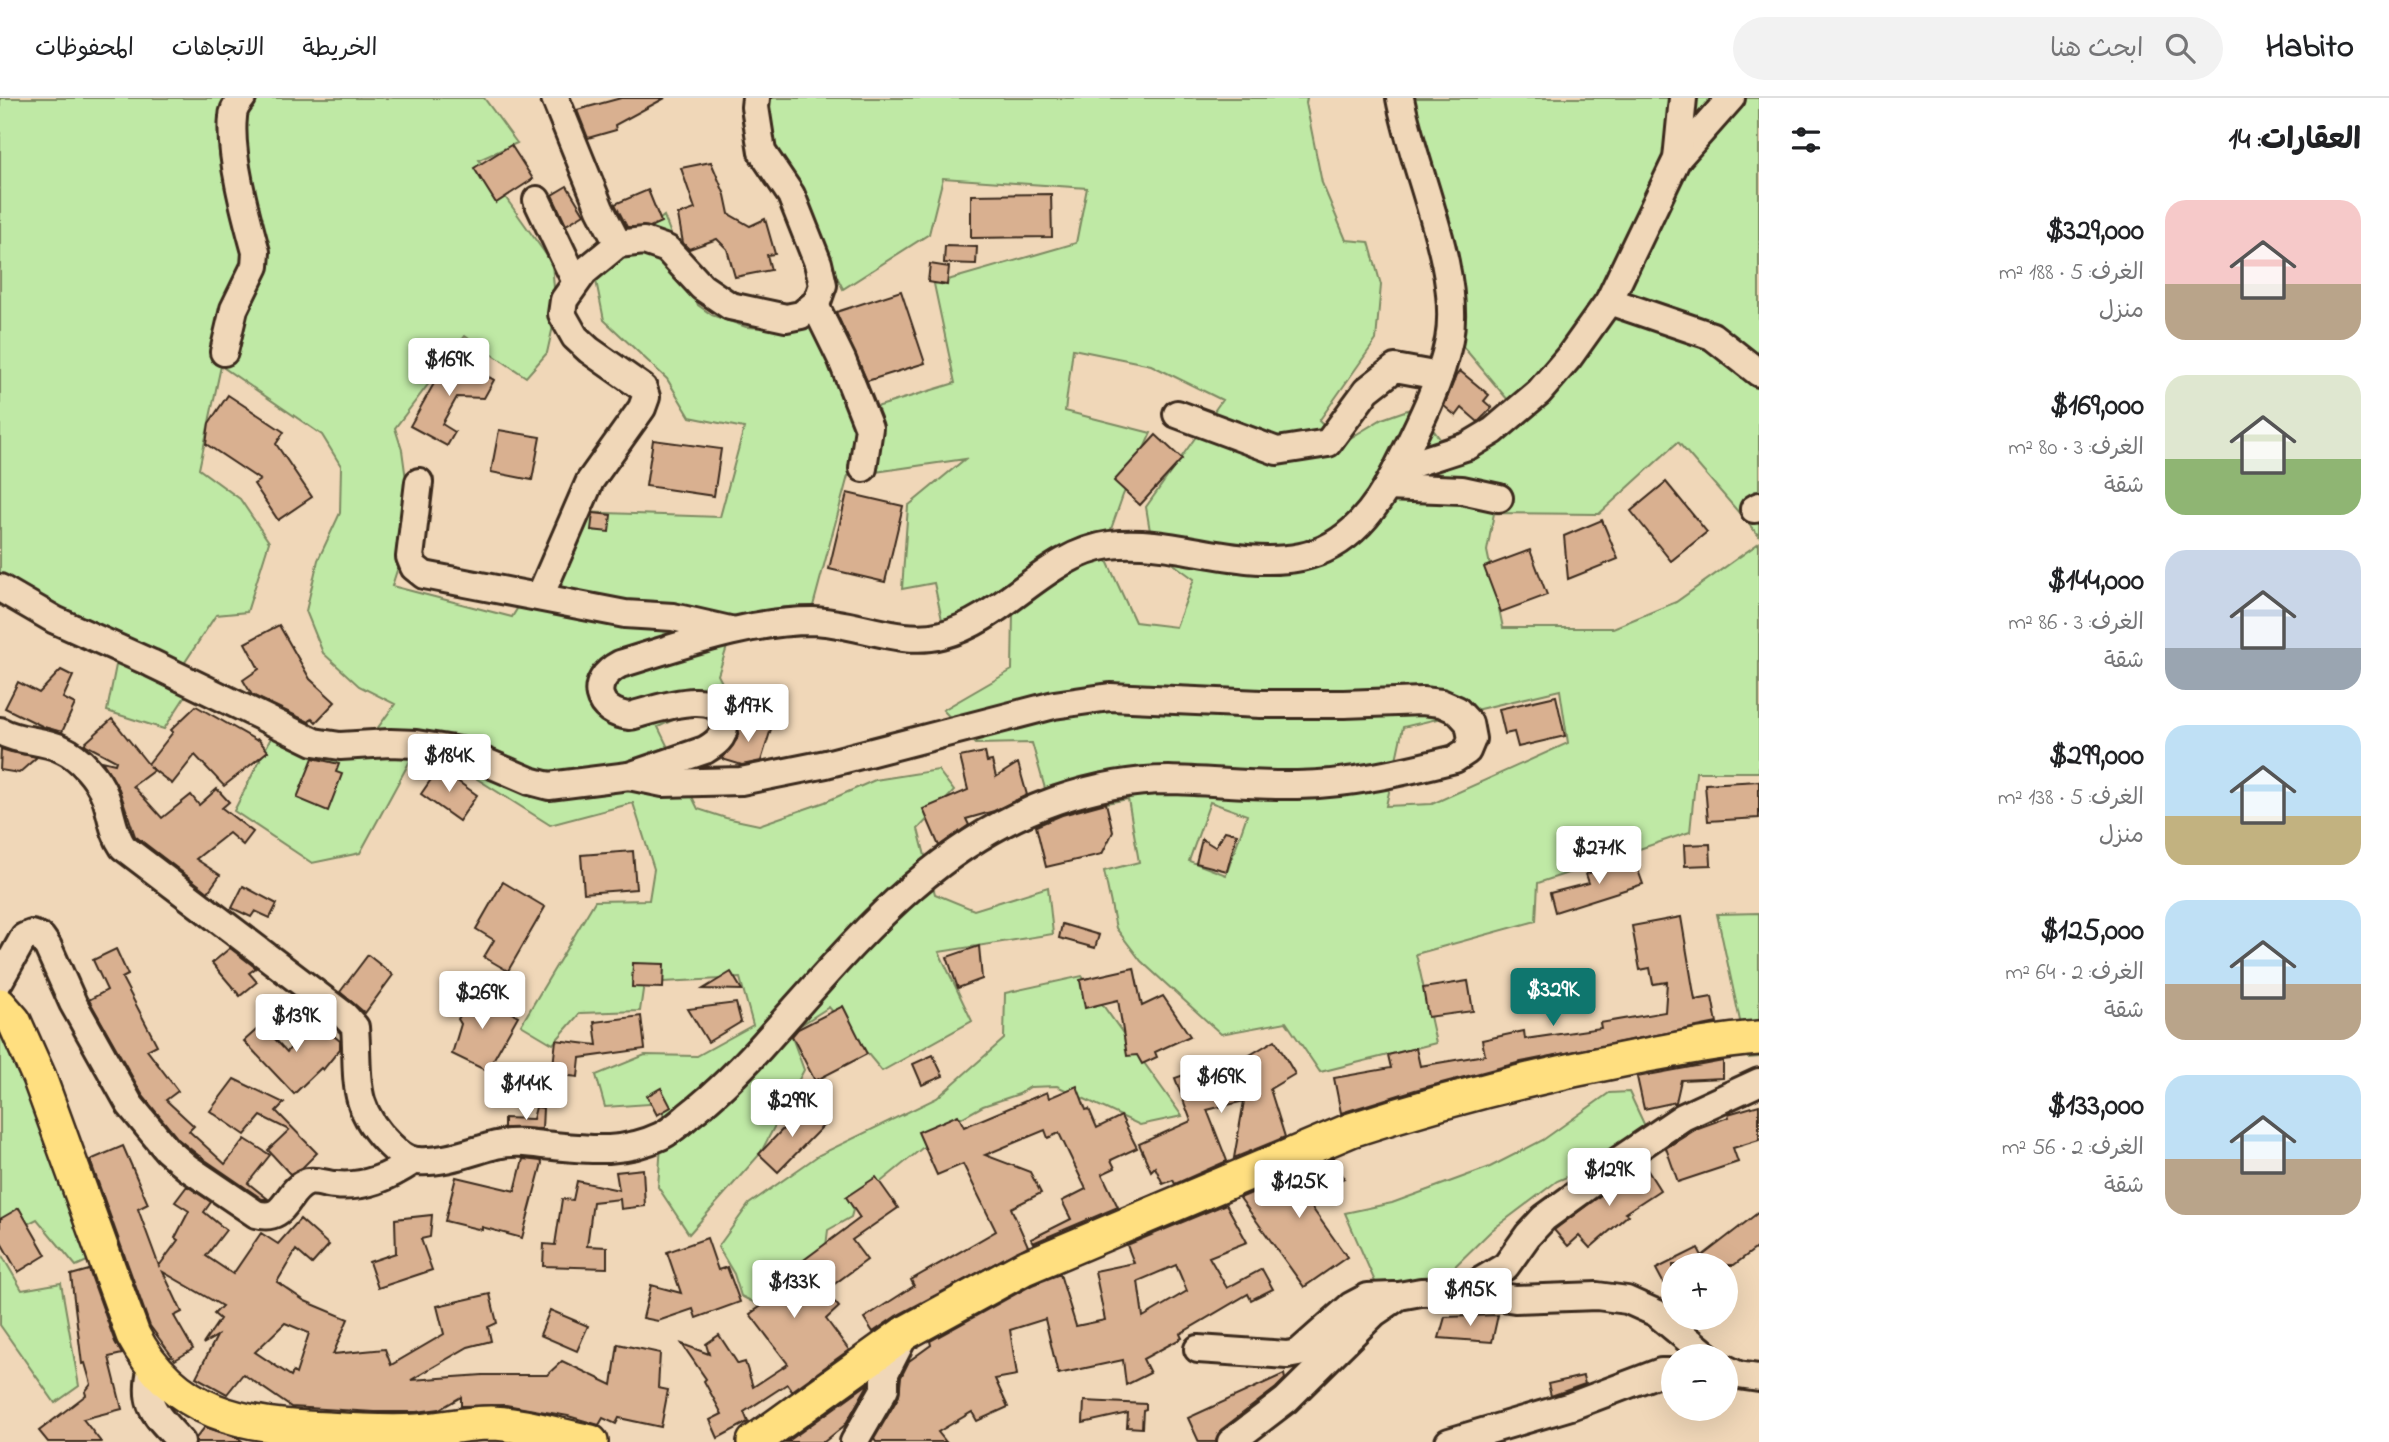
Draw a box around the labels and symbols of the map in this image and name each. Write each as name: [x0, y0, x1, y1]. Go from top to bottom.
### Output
pin: $169K: [400, 338, 498, 398]
pin: $197K: [699, 684, 797, 744]
pin: $184K: [400, 734, 498, 794]
pin: $271K: [1550, 826, 1648, 886]
pin: $329K: [1504, 968, 1602, 1028]
pin: $269K: [433, 972, 531, 1031]
pin: $139K: [247, 995, 345, 1054]
pin: $169K: [1172, 1056, 1270, 1115]
pin: $144K: [477, 1062, 575, 1122]
pin: $299K: [743, 1080, 841, 1139]
pin: $129K: [1560, 1148, 1658, 1208]
pin: $125K: [1250, 1160, 1348, 1220]
pin: $133K: [745, 1260, 843, 1320]
pin: $195K: [1421, 1268, 1519, 1328]

